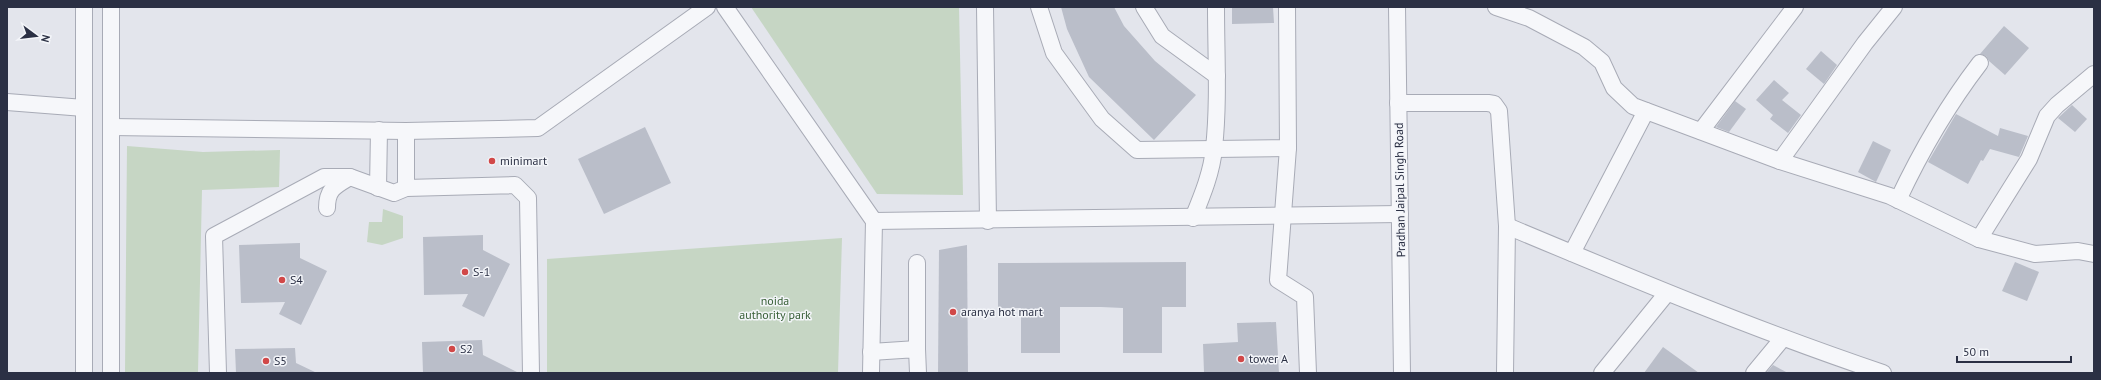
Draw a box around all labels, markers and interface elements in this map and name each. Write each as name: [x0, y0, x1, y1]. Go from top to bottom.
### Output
north arrow: [16, 16, 56, 56]
text: N: [38, 33, 53, 44]
street label: Pradhan Jaipal Singh Road: [1391, 123, 1408, 257]
place label: minimart: [500, 153, 547, 168]
marker: minimart: [487, 156, 497, 166]
place label: S-1: [473, 264, 490, 279]
marker: S-1: [460, 267, 470, 277]
place label: S4: [290, 272, 303, 287]
marker: S4: [277, 275, 287, 285]
park label: noida authority park: [739, 293, 811, 322]
place label: aranya hot mart: [961, 304, 1043, 319]
marker: aranya hot mart: [948, 307, 958, 317]
scale bar: [1957, 338, 2071, 364]
place label: S2: [460, 341, 473, 356]
marker: S2: [447, 344, 457, 354]
text: 50 m: [1963, 344, 1989, 359]
place label: tower A: [1249, 351, 1288, 366]
place label: S5: [274, 353, 287, 368]
marker: tower A: [1236, 354, 1246, 364]
marker: S5: [261, 356, 271, 366]

